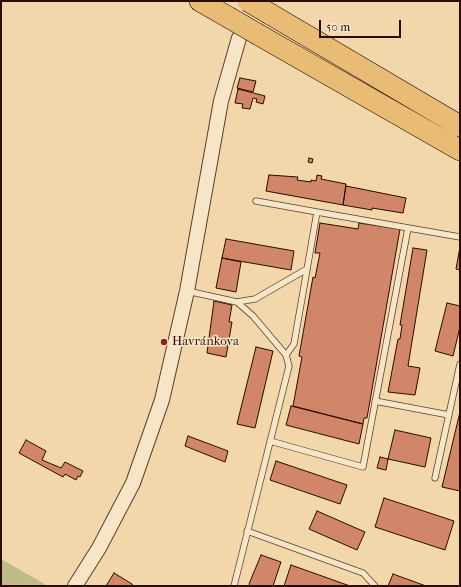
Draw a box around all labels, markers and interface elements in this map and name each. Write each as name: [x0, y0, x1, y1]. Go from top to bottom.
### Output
scale bar: [321, 12, 403, 38]
text: 50 m: [326, 20, 350, 34]
place label: Havránkova: [172, 334, 239, 350]
marker: Havránkova: [159, 337, 169, 347]

